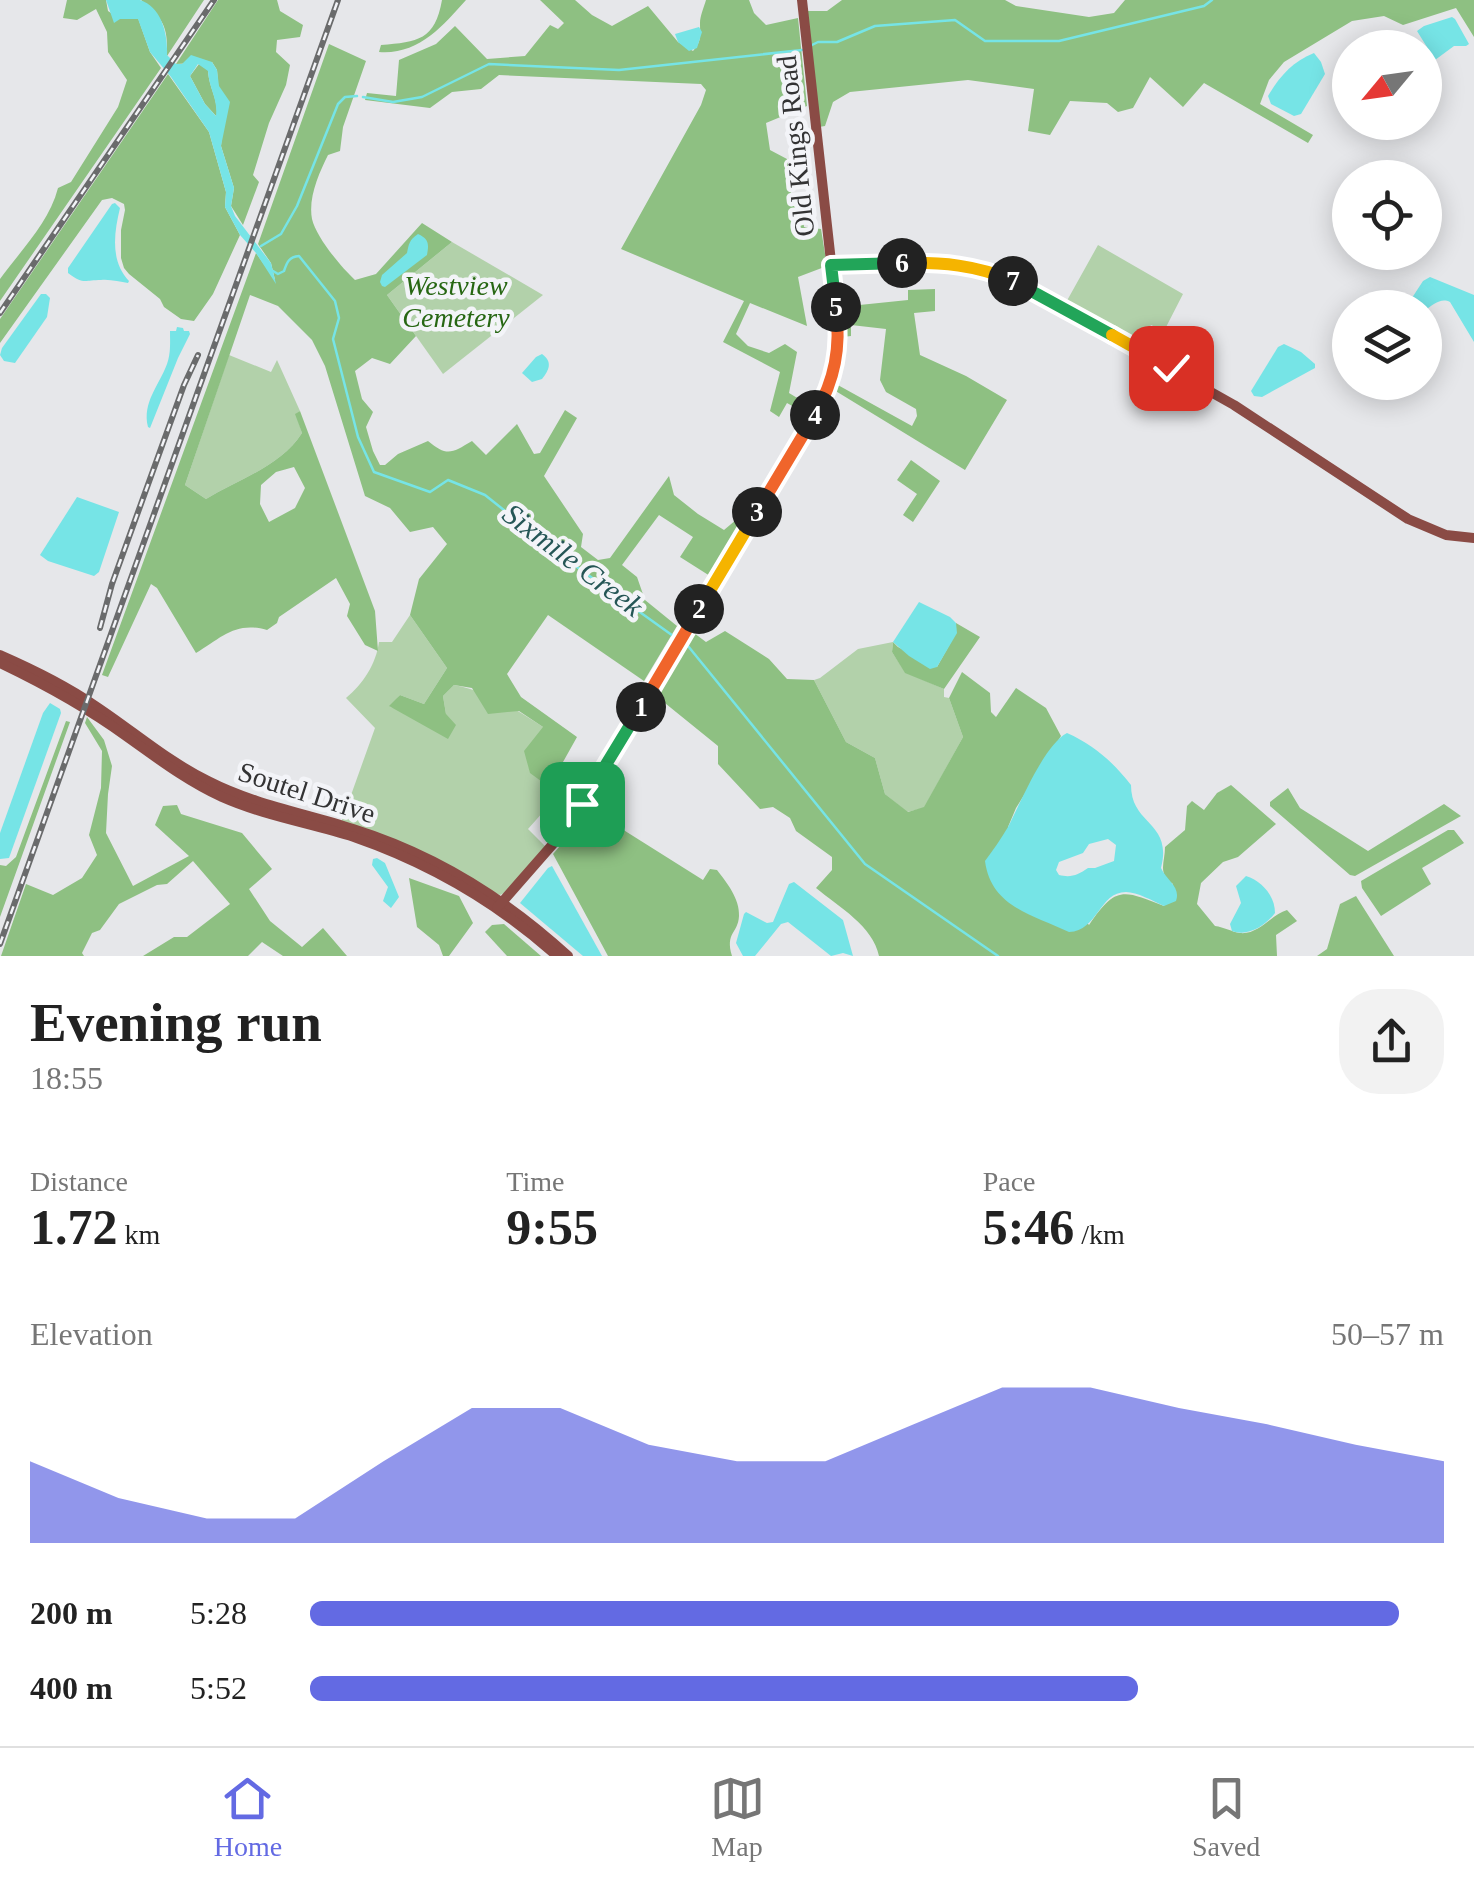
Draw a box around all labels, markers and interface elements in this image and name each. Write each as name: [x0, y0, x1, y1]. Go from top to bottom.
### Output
north arrow: [1332, 30, 1442, 140]
map controls: [1332, 30, 1442, 400]
street label: Old Kings Road: [771, 54, 820, 238]
button: locate: [1332, 160, 1442, 270]
pin: 6: [877, 238, 927, 288]
text: 6: [895, 247, 909, 278]
pin: 7: [988, 256, 1038, 306]
text: 7: [1006, 265, 1020, 296]
park label: Westview Cemetery: [402, 270, 510, 333]
pin: 5: [811, 282, 861, 332]
button: layers: [1332, 290, 1442, 400]
text: 5: [829, 291, 843, 322]
pin: [1129, 326, 1214, 411]
icon: check: [1144, 341, 1199, 396]
pin: 4: [790, 390, 840, 440]
text: 4: [808, 399, 822, 430]
pin: 3: [732, 487, 782, 537]
water label: Sixmile Creek: [497, 496, 650, 623]
text: 3: [750, 496, 764, 527]
pin: 2: [674, 584, 724, 634]
text: 2: [692, 593, 706, 624]
pin: 1: [616, 682, 666, 732]
text: 1: [634, 691, 648, 722]
street label: Soutel Drive: [234, 756, 379, 829]
pin: [540, 762, 625, 847]
icon: arrive: [555, 777, 610, 832]
button: share: [1339, 989, 1444, 1094]
text: Evening run: [30, 992, 322, 1053]
text: 18:55: [30, 1060, 103, 1096]
text: Distance: [30, 1166, 128, 1197]
text: Time: [506, 1166, 564, 1197]
text: Pace: [983, 1166, 1036, 1197]
text: 1.72: [30, 1199, 118, 1255]
text: 9:55: [506, 1199, 598, 1255]
text: 5:46: [983, 1199, 1074, 1255]
text: km: [118, 1219, 160, 1250]
text: /km: [1074, 1219, 1125, 1250]
text: Elevation: [30, 1316, 153, 1352]
text: 50–57 m: [1331, 1316, 1444, 1352]
text: 200 m: [30, 1595, 113, 1631]
text: 5:28: [190, 1595, 247, 1631]
text: 400 m: [30, 1670, 113, 1706]
text: 5:52: [190, 1670, 247, 1706]
tab: Home: [214, 1771, 282, 1863]
tab: Map: [710, 1771, 765, 1863]
tab: Saved: [1192, 1771, 1260, 1863]

